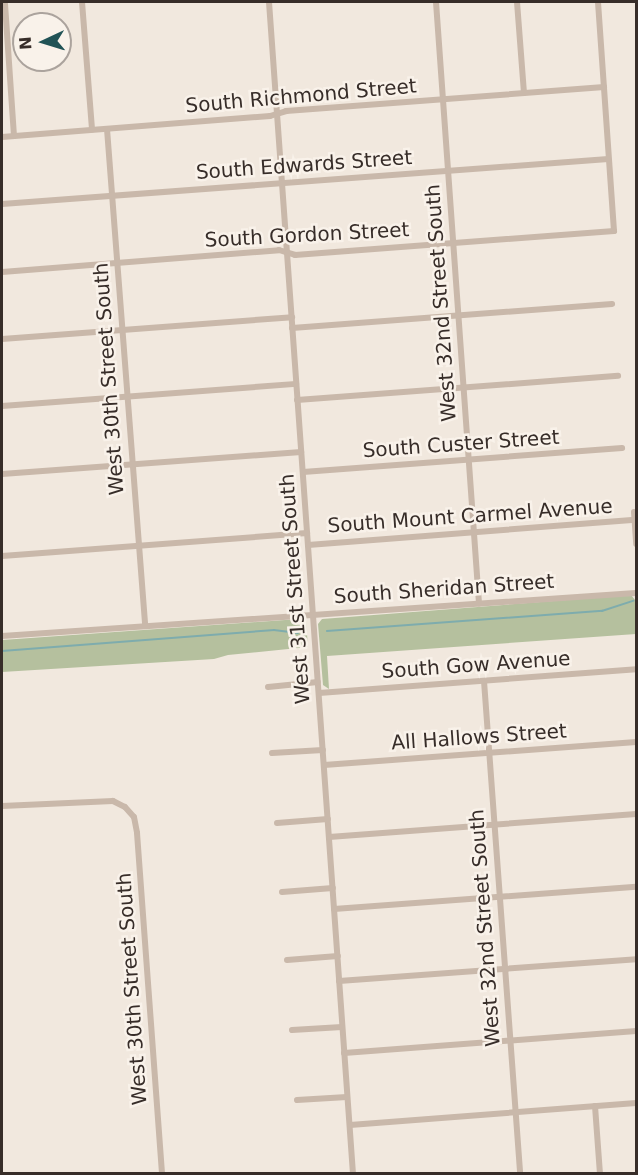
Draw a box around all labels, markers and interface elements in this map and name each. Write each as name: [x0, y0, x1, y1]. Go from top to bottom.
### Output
north arrow: [12, 12, 72, 72]
text: N: [16, 36, 35, 51]
street label: South Richmond Street: [184, 74, 418, 118]
street label: South Edwards Street: [195, 145, 413, 185]
street label: West 32nd Street South: [421, 183, 461, 423]
street label: South Gordon Street: [204, 218, 410, 252]
street label: West 30th Street South: [89, 262, 129, 496]
street label: South Custer Street: [362, 425, 560, 463]
street label: West 31st Street South: [275, 473, 315, 705]
street label: South Mount Carmel Avenue: [327, 494, 613, 538]
street label: South Sheridan Street: [333, 569, 555, 609]
street label: South Gow Avenue: [381, 646, 571, 684]
street label: All Hallows Street: [391, 719, 567, 755]
street label: West 32nd Street South: [465, 808, 505, 1048]
street label: West 30th Street South: [112, 872, 152, 1106]

